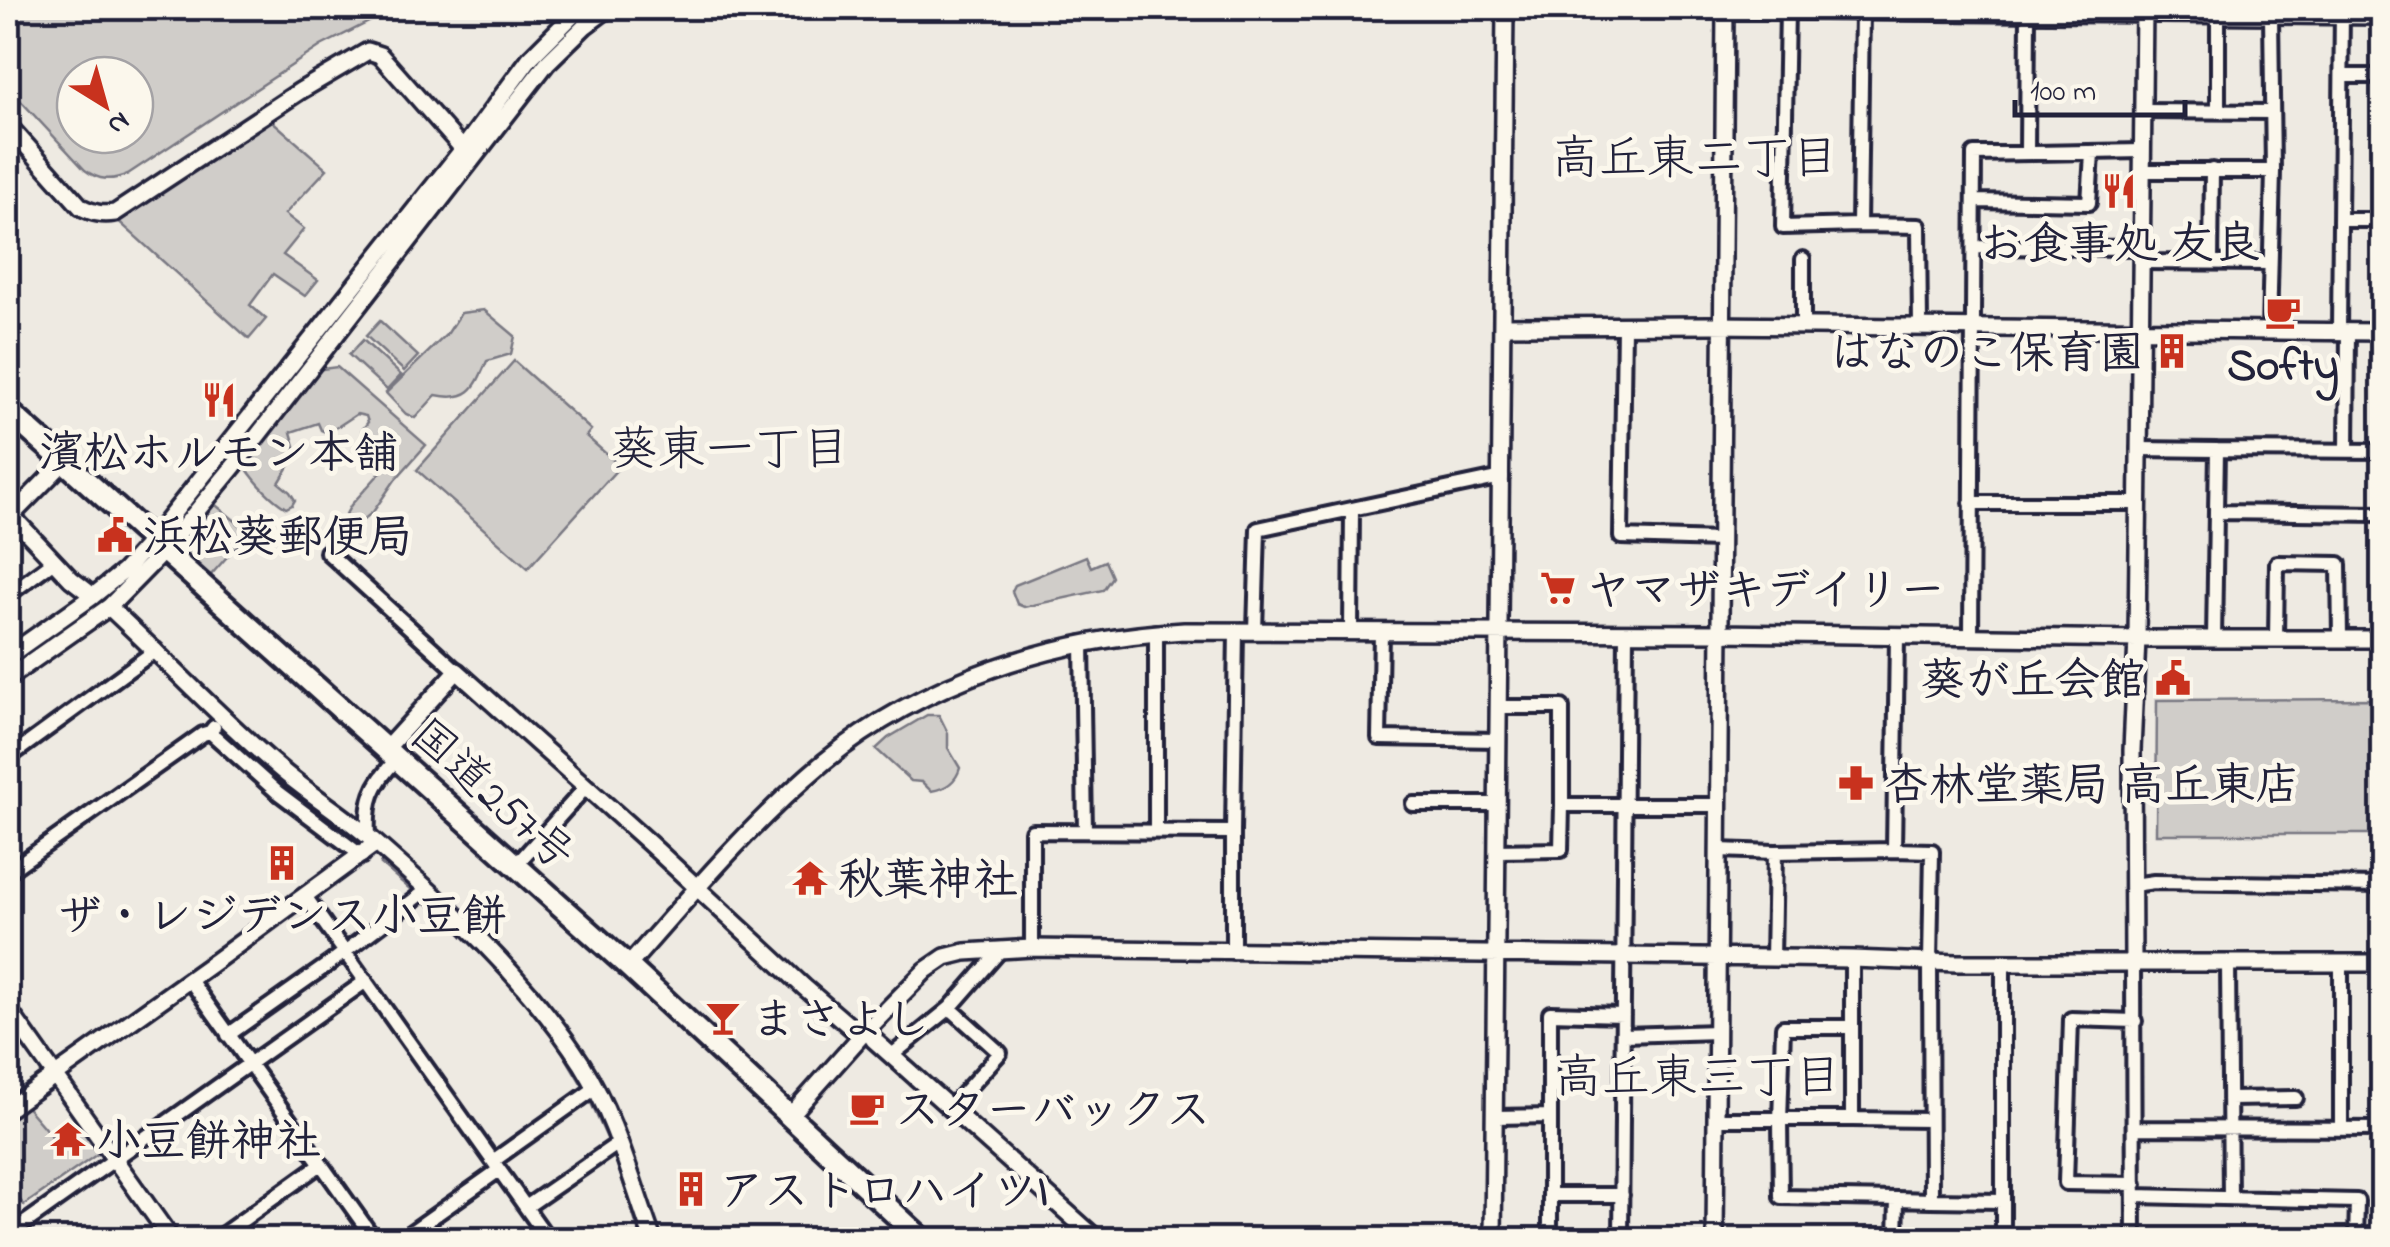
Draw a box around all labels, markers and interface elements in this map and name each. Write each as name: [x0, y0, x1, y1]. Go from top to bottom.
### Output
north arrow: [55, 55, 155, 155]
scale bar: [2015, 55, 2185, 117]
text: 100 m: [2030, 71, 2096, 115]
text: N: [98, 100, 138, 144]
district label: 高丘東二丁目: [1551, 126, 1839, 196]
restaurant icon: お食事処 友良: [2100, 172, 2138, 210]
place label: お食事処 友良: [1978, 214, 2260, 280]
cafe icon: Softy: [2264, 293, 2302, 331]
place label: はなのこ保育園: [1829, 323, 2144, 389]
building icon: はなのこ保育園: [2153, 332, 2191, 370]
place label: Softy: [2227, 335, 2339, 401]
restaurant icon: 濱松ホルモン本舗: [200, 381, 238, 419]
district label: 葵東一丁目: [610, 417, 850, 487]
place label: 濱松ホルモン本舗: [39, 423, 399, 489]
place label: 浜松葵郵便局: [143, 507, 413, 573]
public building icon: 浜松葵郵便局: [96, 516, 134, 554]
place label: ヤマザキデイリー: [1586, 560, 1945, 626]
supermarket icon: ヤマザキデイリー: [1539, 569, 1577, 607]
place label: 葵が丘会館: [1920, 650, 2145, 716]
public building icon: 葵が丘会館: [2154, 659, 2192, 697]
street label: 国道257号: [394, 705, 588, 889]
place label: 杏林堂薬局 高丘東店: [1884, 755, 2300, 821]
pharmacy icon: 杏林堂薬局 高丘東店: [1837, 764, 1875, 802]
building icon: ザ・レジデンス小豆餅: [263, 844, 301, 882]
place label: 秋葉神社: [838, 850, 1018, 916]
temple icon: 秋葉神社: [791, 859, 829, 897]
place label: ザ・レジデンス小豆餅: [57, 886, 507, 952]
place label: まさよし: [751, 990, 931, 1056]
bar icon: まさよし: [704, 999, 742, 1037]
district label: 高丘東三丁目: [1554, 1045, 1842, 1115]
place label: スターバックス: [895, 1080, 1211, 1146]
cafe icon: スターバックス: [848, 1089, 886, 1127]
place label: 小豆餅神社: [96, 1111, 321, 1177]
temple icon: 小豆餅神社: [49, 1120, 87, 1158]
place label: アストロハイツI: [719, 1161, 1048, 1227]
building icon: アストロハイツI: [672, 1170, 710, 1208]

